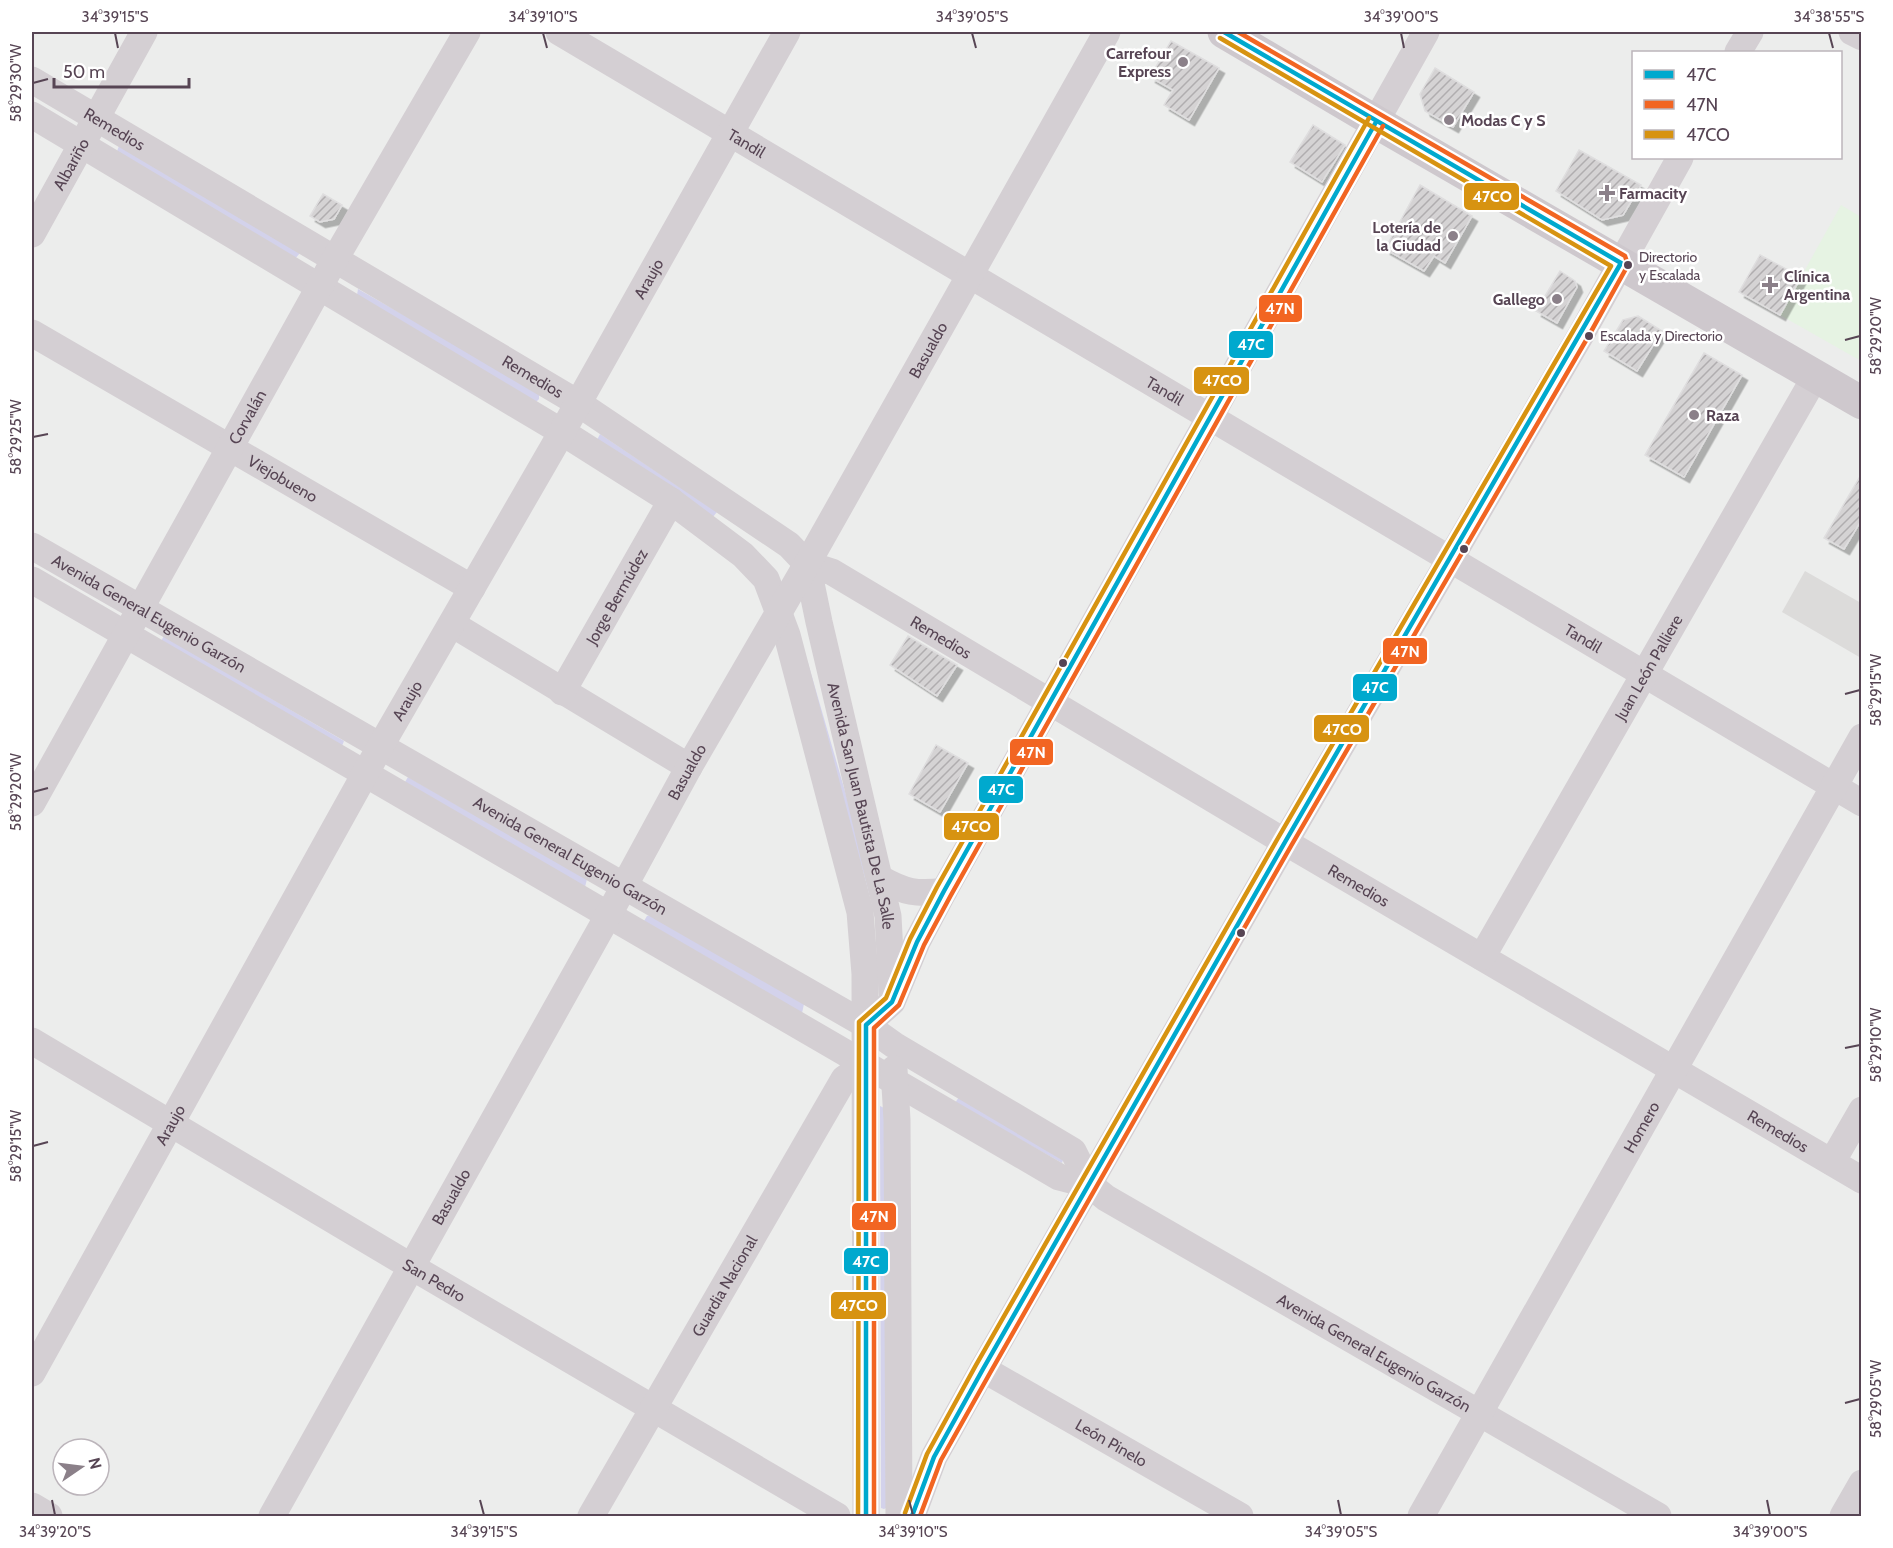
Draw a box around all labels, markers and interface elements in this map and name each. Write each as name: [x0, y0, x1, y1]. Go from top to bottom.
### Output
text: 34°39'15"S: [82, 8, 149, 26]
text: 34°39'10"S: [508, 8, 578, 26]
text: 34°39'05"S: [936, 8, 1008, 26]
text: 34°39'00"S: [1364, 8, 1439, 26]
text: 34°38'55"S: [1794, 8, 1865, 26]
text: 58°29'30"W: [7, 43, 25, 122]
place label: Carrefour Express: [1106, 44, 1172, 81]
scale bar: [54, 51, 189, 89]
legend: [1632, 51, 1842, 159]
marker: Carrefour Express: [1176, 55, 1190, 69]
text: 50 m: [63, 61, 105, 83]
text: 47C: [1686, 64, 1716, 86]
text: 47N: [1686, 94, 1718, 116]
street label: Remedios: [81, 104, 149, 154]
place label: Modas C y S: [1461, 111, 1546, 130]
marker: Modas C y S: [1442, 113, 1456, 127]
text: 47CO: [1686, 124, 1730, 146]
street label: Tandil: [724, 125, 769, 162]
street label: Albariño: [49, 135, 93, 193]
line badge: 47CO: [1463, 182, 1520, 211]
place label: Farmacity: [1619, 184, 1688, 203]
marker: Farmacity: [1600, 186, 1614, 200]
text: 47CO: [1472, 187, 1512, 206]
place label: Lotería de la Ciudad: [1372, 218, 1441, 255]
marker: Lotería de la Ciudad: [1446, 229, 1460, 243]
place label: Directorio y Escalada: [1639, 248, 1701, 284]
street label: Araujo: [629, 255, 667, 302]
marker: Directorio y Escalada: [1622, 259, 1634, 271]
place label: Clínica Argentina: [1784, 267, 1850, 304]
marker: Clínica Argentina: [1761, 276, 1779, 294]
place label: Gallego: [1493, 290, 1545, 309]
marker: Gallego: [1550, 292, 1564, 306]
line badge: 47N: [1258, 294, 1303, 323]
text: 58°29'20"W: [1867, 296, 1885, 375]
text: 47N: [1265, 299, 1295, 318]
street label: Basualdo: [904, 318, 951, 381]
place label: Escalada y Directorio: [1600, 327, 1723, 345]
line badge: 47C: [1228, 330, 1274, 359]
marker: Escalada y Directorio: [1583, 330, 1595, 342]
text: 47C: [1237, 335, 1265, 354]
street label: Remedios: [499, 351, 567, 402]
line badge: 47CO: [1193, 366, 1250, 395]
text: 47CO: [1202, 371, 1242, 390]
street label: Tandil: [1143, 372, 1187, 409]
street label: Corvalán: [224, 386, 270, 447]
text: 58°29'25"W: [7, 398, 25, 475]
place label: Raza: [1706, 406, 1739, 425]
marker: Raza: [1687, 408, 1701, 422]
street label: Viejobueno: [245, 451, 321, 506]
unlabelled marker: [1458, 543, 1470, 555]
street label: Jorge Bermúdez: [581, 545, 652, 649]
street label: Avenida General Eugenio Garzón: [49, 550, 249, 676]
street label: Remedios: [907, 611, 975, 663]
street label: Juan León Palliere: [1610, 611, 1686, 724]
street label: Tandil: [1561, 620, 1606, 657]
line badge: 47N: [1382, 637, 1428, 665]
text: 47N: [1390, 642, 1420, 661]
text: 58°29'15"W: [1867, 653, 1885, 726]
unlabelled marker: [1057, 657, 1069, 669]
line badge: 47C: [1352, 673, 1398, 702]
street label: Araujo: [388, 677, 426, 724]
text: 47C: [1361, 678, 1389, 697]
street label: Avenida San Juan Bautista De La Salle: [824, 680, 898, 930]
line badge: 47CO: [1313, 714, 1370, 743]
text: 47CO: [1322, 720, 1362, 739]
line badge: 47N: [1009, 738, 1054, 766]
street label: Basualdo: [663, 740, 710, 803]
text: 47N: [1016, 743, 1046, 762]
text: 58°29'20"W: [7, 752, 25, 831]
line badge: 47C: [978, 775, 1024, 804]
text: 47C: [987, 780, 1015, 799]
street label: Avenida General Eugenio Garzón: [470, 792, 671, 918]
line badge: 47CO: [943, 812, 1000, 841]
text: 47CO: [951, 817, 991, 836]
street label: Remedios: [1325, 860, 1393, 911]
unlabelled marker: [1235, 927, 1247, 939]
text: 58°29'10"W: [1867, 1007, 1885, 1082]
street label: Homero: [1619, 1098, 1663, 1156]
street label: Araujo: [151, 1101, 189, 1148]
street label: Remedios: [1744, 1106, 1812, 1156]
text: 58°29'15"W: [7, 1109, 25, 1182]
street label: Basualdo: [428, 1165, 474, 1228]
line badge: 47N: [851, 1202, 897, 1231]
text: 47N: [859, 1207, 889, 1226]
street label: Guardia Nacional: [688, 1232, 761, 1340]
line badge: 47C: [843, 1247, 889, 1275]
text: 47C: [852, 1252, 880, 1271]
street label: San Pedro: [400, 1254, 469, 1306]
street label: Avenida General Eugenio Garzón: [1274, 1289, 1474, 1416]
line badge: 47CO: [830, 1291, 887, 1320]
text: 47CO: [838, 1296, 878, 1315]
text: 58°29'05"W: [1867, 1359, 1885, 1438]
street label: León Pinelo: [1072, 1414, 1151, 1471]
north arrow: [51, 1437, 111, 1497]
text: N: [84, 1456, 106, 1471]
text: 34°39'20"S: [19, 1523, 91, 1541]
text: 34°39'15"S: [451, 1523, 518, 1541]
text: 34°39'10"S: [878, 1523, 948, 1541]
text: 34°39'05"S: [1305, 1523, 1377, 1541]
text: 34°39'00"S: [1733, 1523, 1808, 1541]

